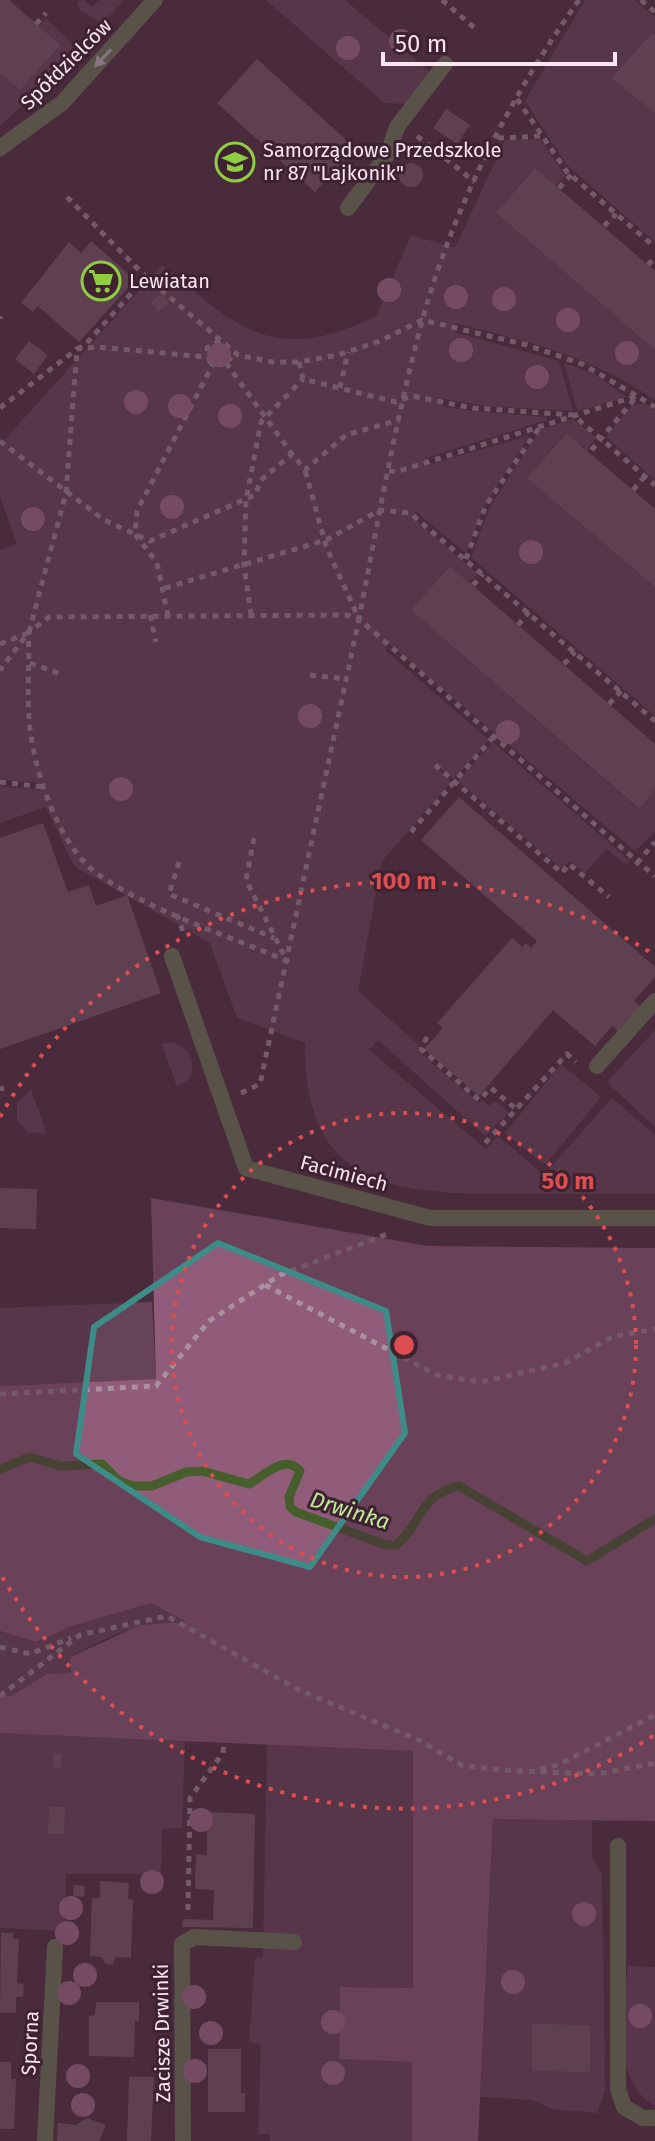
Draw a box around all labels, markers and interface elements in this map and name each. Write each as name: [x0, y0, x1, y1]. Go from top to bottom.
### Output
street label: Spółdzielców: [16, 14, 116, 114]
scale bar: [383, 16, 615, 66]
text: 50 m: [395, 30, 447, 58]
one-way arrow: [94, 49, 112, 68]
place label: Samorządowe Przedszkole nr 87 "Lajkonik": [263, 138, 501, 185]
school or university icon: Samorządowe Przedszkole nr 87 "Lajkonik": [214, 141, 256, 183]
supermarket icon: Lewiatan: [80, 260, 122, 302]
place label: Lewiatan: [129, 269, 210, 293]
text: 100 m: [371, 867, 437, 895]
street label: Facimiech: [298, 1150, 390, 1196]
text: 50 m: [542, 1167, 594, 1195]
centre of rings: [390, 1331, 418, 1359]
water label: Drwinka: [307, 1486, 393, 1535]
street label: Zacisze Drwinki: [149, 1964, 175, 2102]
street label: Sporna: [16, 2010, 44, 2076]

